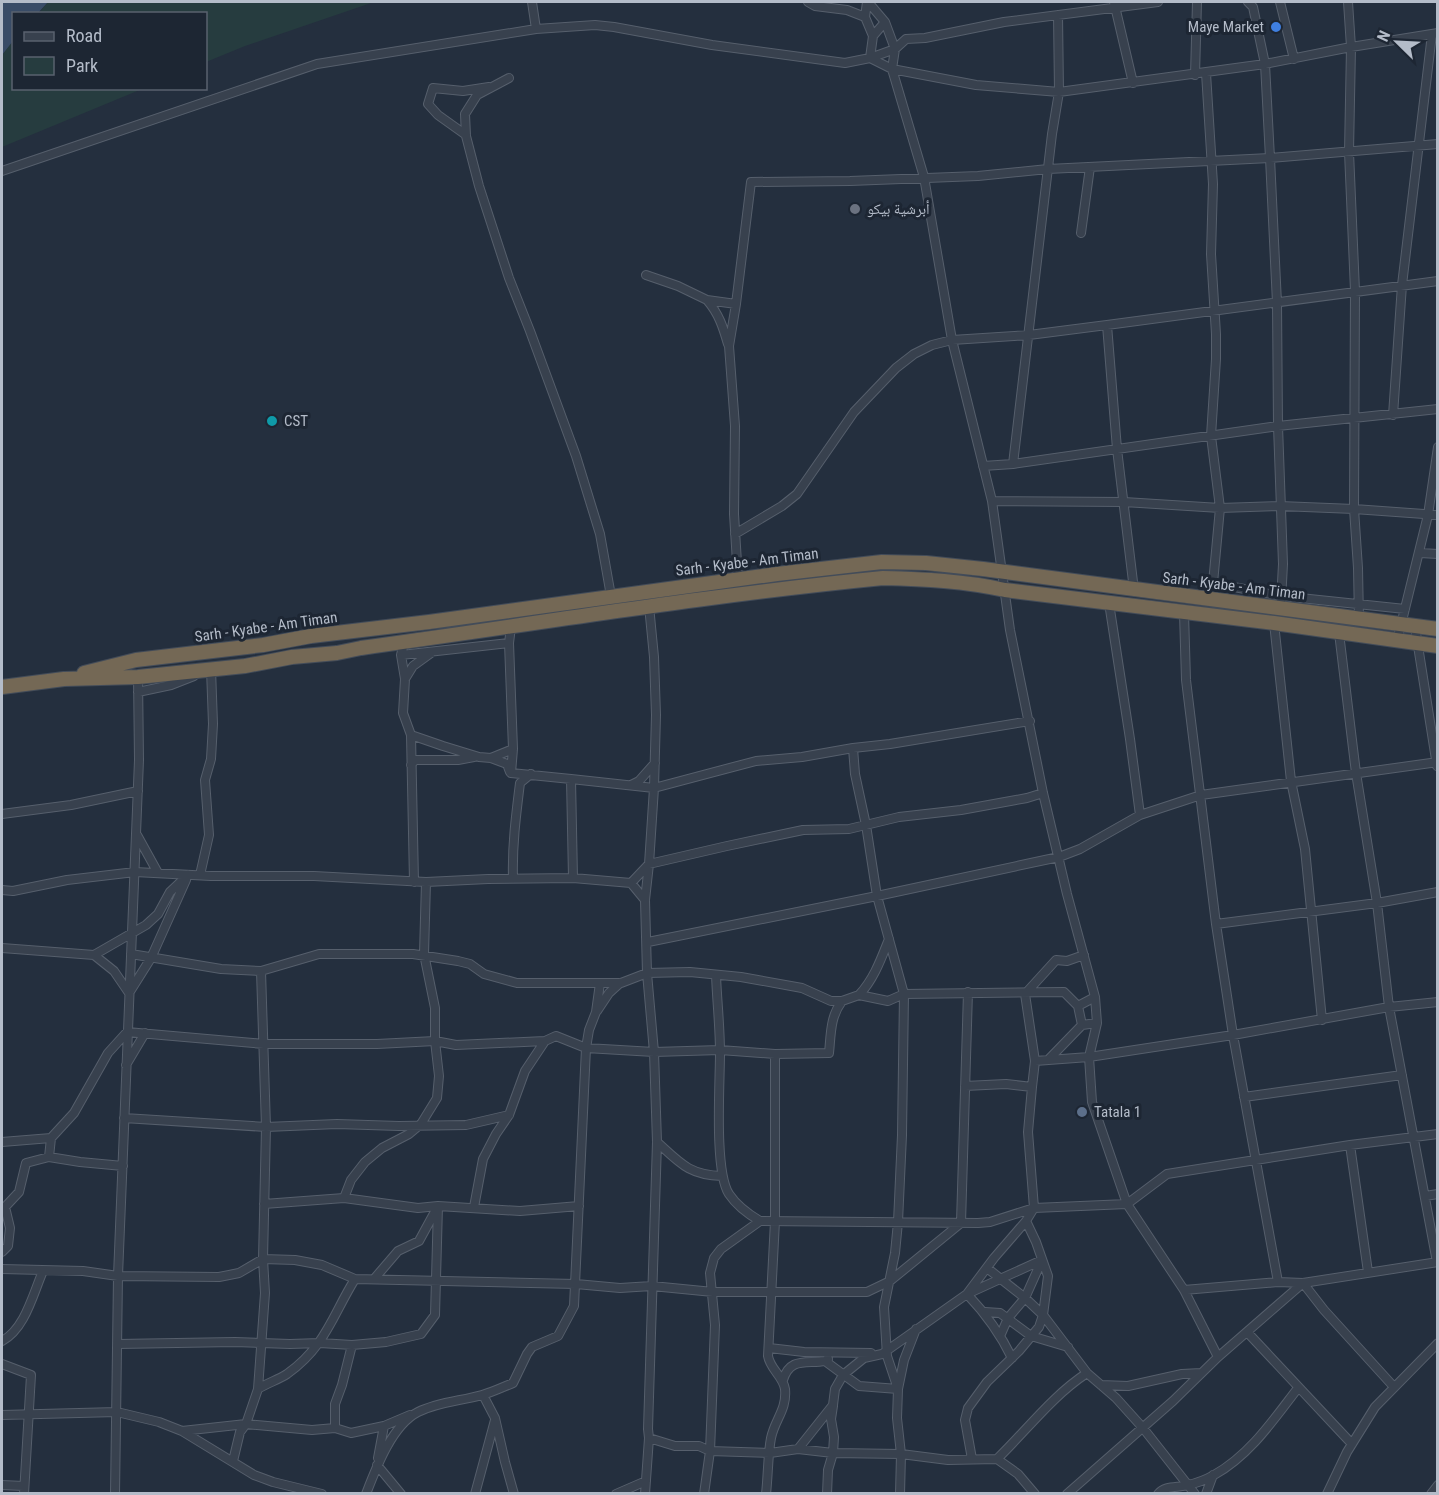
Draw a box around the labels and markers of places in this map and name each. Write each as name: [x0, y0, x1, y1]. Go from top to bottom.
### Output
place label: Maye Market: [1188, 18, 1264, 36]
marker: Maye Market: [1269, 20, 1283, 34]
place label: أبرشية بيكو: [867, 200, 930, 218]
marker: أبرشية بيكو: [848, 202, 862, 216]
place label: CST: [284, 412, 308, 430]
marker: CST: [265, 414, 279, 428]
place label: Tatala 1: [1094, 1103, 1141, 1121]
marker: Tatala 1: [1075, 1105, 1089, 1119]

